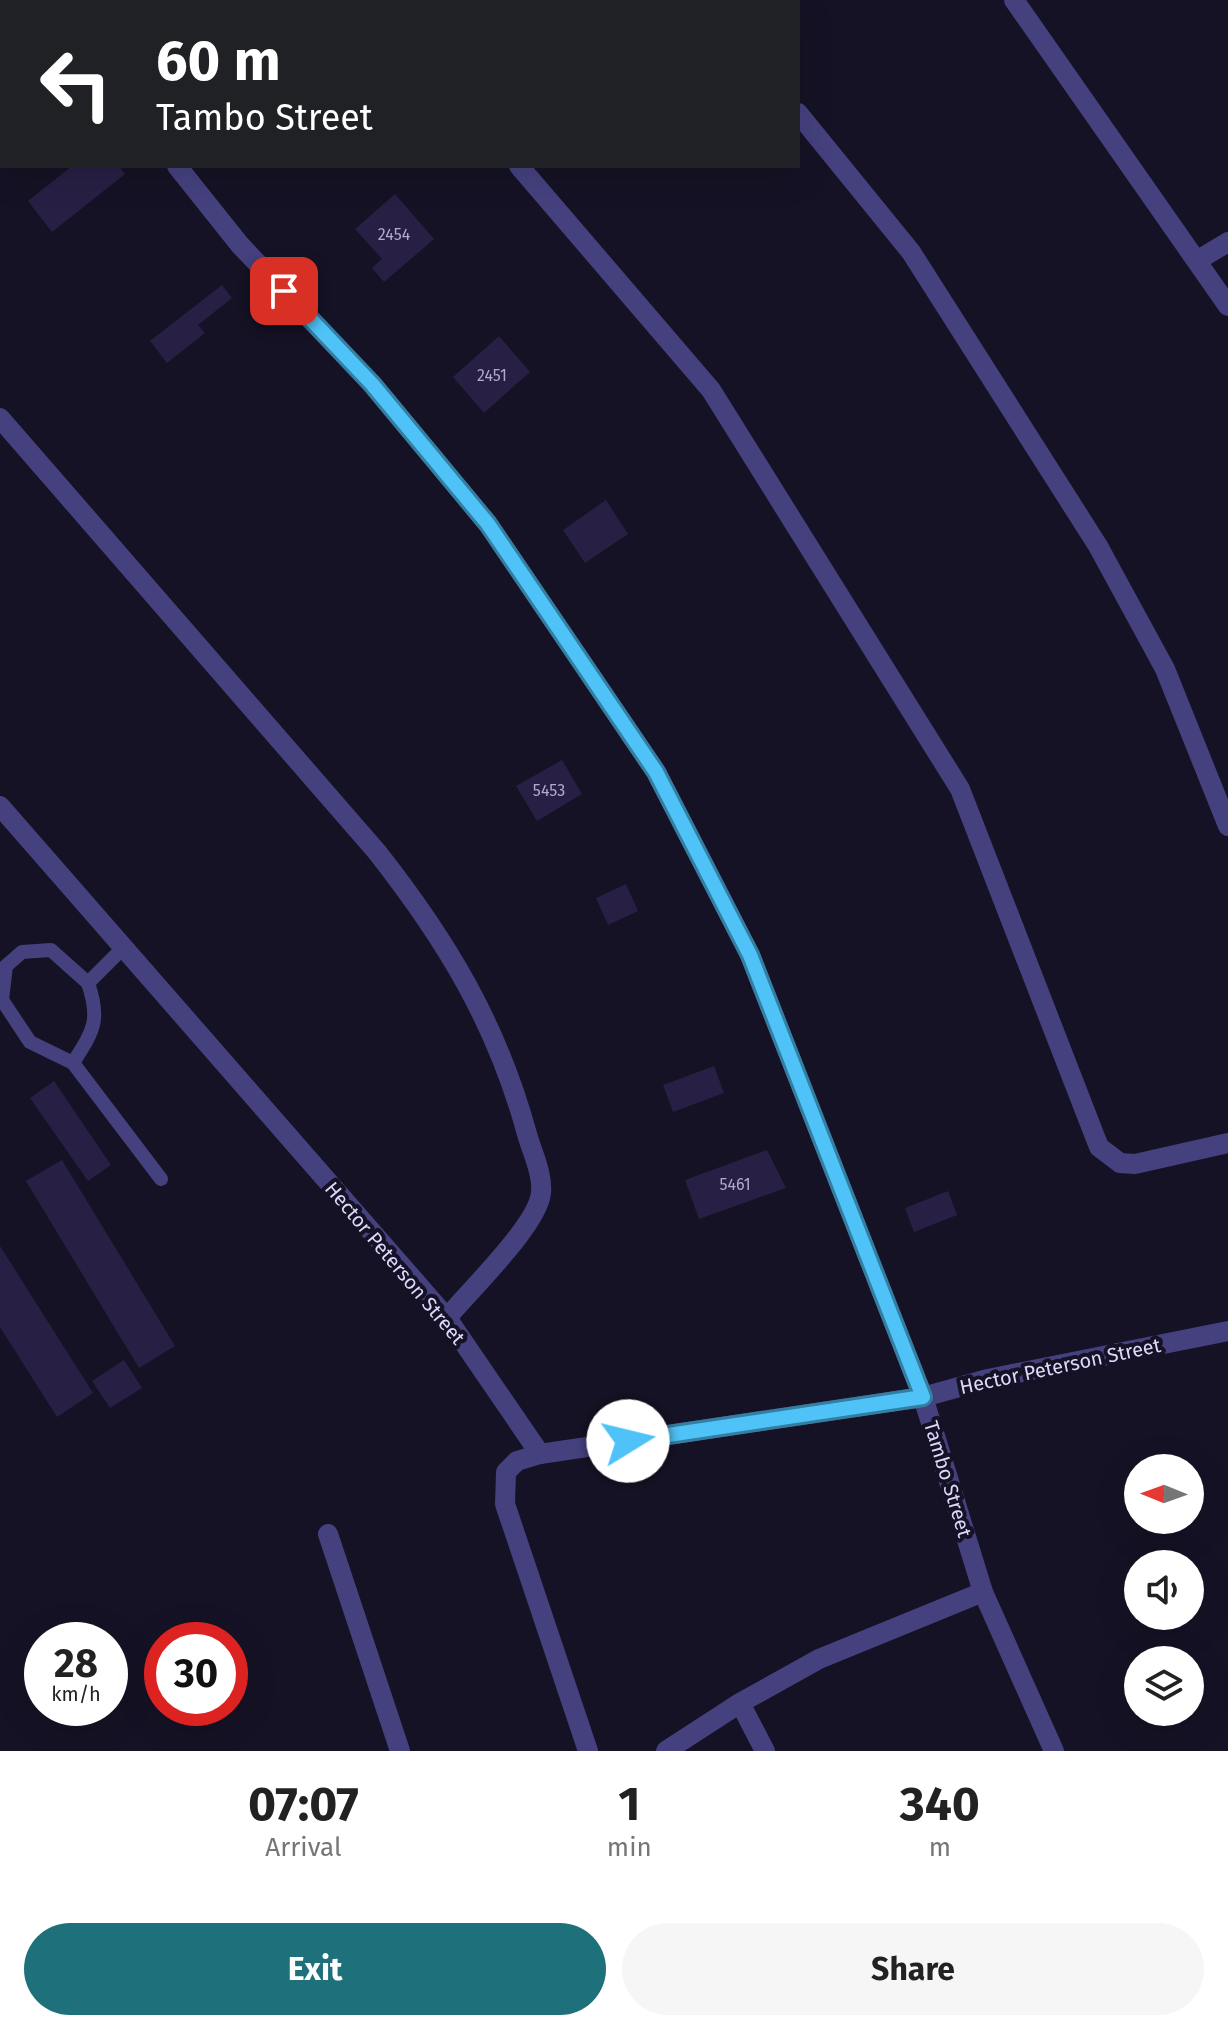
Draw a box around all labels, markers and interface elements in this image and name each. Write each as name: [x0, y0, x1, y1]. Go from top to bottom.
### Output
text: 60 m: [156, 28, 281, 95]
icon: left: [24, 32, 128, 136]
text: Tambo Street: [156, 96, 373, 140]
house number: 2454: [378, 225, 411, 244]
pin: [250, 257, 318, 325]
icon: arrive: [262, 269, 306, 313]
house number: 2451: [477, 366, 507, 385]
house number: 5453: [533, 781, 565, 800]
house number: 5461: [719, 1175, 751, 1194]
street label: Hector Peterson Street: [320, 1177, 471, 1350]
street label: Hector Peterson Street: [957, 1333, 1164, 1399]
position arrow: [586, 1399, 670, 1483]
street label: Tambo Street: [919, 1418, 977, 1541]
north arrow: [1124, 1454, 1204, 1534]
map controls: [1124, 1454, 1204, 1726]
button: sound: [1124, 1550, 1204, 1630]
speed limit sign: 30: [144, 1622, 248, 1726]
text: 28: [54, 1640, 98, 1688]
button: layers: [1124, 1646, 1204, 1726]
text: km/h: [51, 1682, 101, 1706]
text: 07:07: [248, 1775, 359, 1833]
text: 1: [618, 1775, 640, 1833]
text: 340: [900, 1775, 980, 1833]
text: Arrival: [265, 1832, 342, 1863]
text: min: [607, 1832, 652, 1863]
text: m: [929, 1832, 951, 1863]
button: Exit: [24, 1923, 606, 2015]
button: Share: [622, 1923, 1204, 2015]

